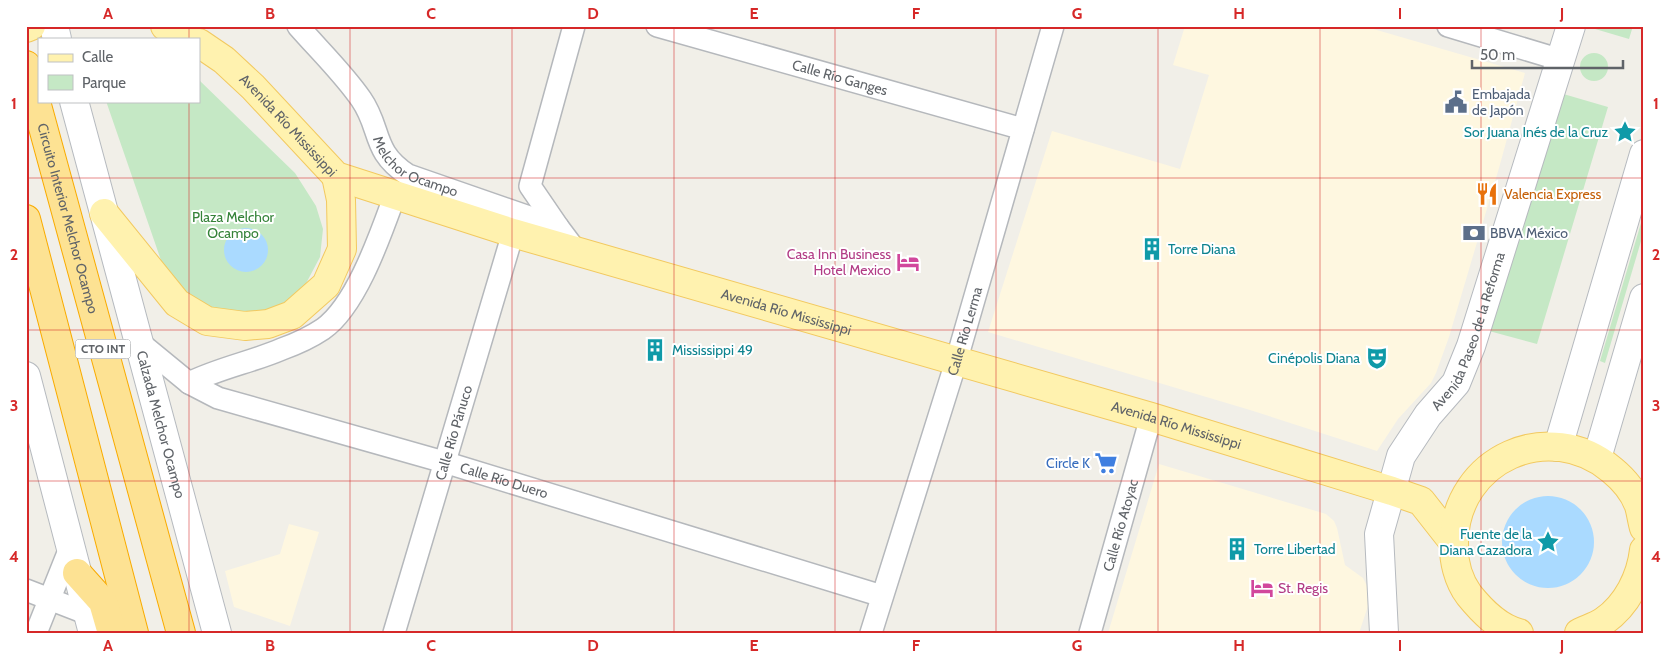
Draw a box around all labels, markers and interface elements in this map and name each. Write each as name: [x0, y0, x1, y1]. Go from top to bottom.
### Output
text: A: [103, 4, 113, 23]
text: B: [265, 4, 275, 23]
text: C: [426, 4, 436, 23]
text: D: [587, 4, 599, 23]
text: E: [749, 4, 759, 23]
text: F: [912, 4, 921, 23]
text: G: [1072, 4, 1082, 23]
text: H: [1233, 4, 1245, 23]
text: I: [1398, 4, 1402, 23]
text: J: [1559, 4, 1564, 23]
legend: [38, 38, 200, 102]
scale bar: [1472, 38, 1624, 70]
text: 50 m: [1480, 46, 1515, 64]
text: Calle: [82, 48, 113, 66]
street label: Calle Río Ganges: [790, 55, 890, 100]
street label: Avenida Río Mississippi: [236, 70, 341, 181]
text: Parque: [82, 74, 126, 92]
place label: Embajada de Japón: [1472, 85, 1531, 119]
public building icon: Embajada de Japón: [1443, 89, 1469, 115]
text: 1: [11, 94, 17, 113]
text: 1: [1653, 94, 1659, 113]
place icon: Sor Juana Inés de la Cruz: [1612, 119, 1638, 145]
street label: Circuito Interior Melchor Ocampo: [33, 121, 103, 316]
place label: Sor Juana Inés de la Cruz: [1464, 123, 1608, 141]
street label: Melchor Ocampo: [369, 133, 461, 201]
restaurant icon: Valencia Express: [1474, 181, 1500, 207]
place label: Valencia Express: [1504, 185, 1602, 203]
park label: Plaza Melchor Ocampo: [192, 208, 275, 242]
bank icon: BBVA México: [1461, 220, 1487, 246]
place label: BBVA México: [1490, 224, 1568, 242]
building icon: Torre Diana: [1139, 236, 1165, 262]
place label: Torre Diana: [1168, 240, 1236, 258]
text: 2: [10, 245, 18, 264]
place label: Casa Inn Business Hotel Mexico: [787, 245, 891, 279]
text: 2: [1652, 245, 1660, 264]
hotel icon: Casa Inn Business Hotel Mexico: [895, 249, 921, 275]
street label: Avenida Paseo de la Reforma: [1427, 250, 1509, 414]
street label: Calle Río Lerma: [943, 284, 986, 378]
street label: Avenida Río Mississippi: [719, 285, 854, 339]
building icon: Mississippi 49: [642, 337, 668, 363]
road number: CTO INT: [76, 339, 130, 358]
place label: Mississippi 49: [672, 341, 753, 359]
theatre icon: Cinépolis Diana: [1364, 345, 1390, 371]
street label: Calzada Melchor Ocampo: [133, 349, 189, 501]
place label: Cinépolis Diana: [1268, 349, 1360, 367]
street label: Calle Río Pánuco: [431, 383, 476, 482]
text: 3: [10, 396, 18, 415]
text: 3: [1652, 396, 1660, 415]
street label: Avenida Río Mississippi: [1109, 397, 1243, 453]
supermarket icon: Circle K: [1093, 450, 1119, 476]
place label: Circle K: [1046, 454, 1090, 472]
street label: Calle Río Duero: [458, 458, 550, 502]
street label: Calle Río Atoyac: [1099, 477, 1142, 573]
place label: Fuente de la Diana Cazadora: [1439, 525, 1532, 559]
place icon: Fuente de la Diana Cazadora: [1535, 529, 1561, 555]
building icon: Torre Libertad: [1224, 536, 1250, 562]
place label: Torre Libertad: [1254, 540, 1336, 558]
text: 4: [9, 547, 19, 566]
text: 4: [1651, 547, 1661, 566]
hotel icon: St. Regis: [1249, 575, 1275, 601]
place label: St. Regis: [1278, 579, 1328, 597]
text: A: [103, 636, 113, 655]
text: B: [265, 636, 275, 655]
text: C: [426, 636, 436, 655]
text: D: [587, 636, 599, 655]
text: E: [749, 636, 759, 655]
text: F: [912, 636, 921, 655]
text: G: [1072, 636, 1082, 655]
text: H: [1233, 636, 1245, 655]
text: I: [1398, 636, 1402, 655]
text: J: [1559, 636, 1564, 655]

